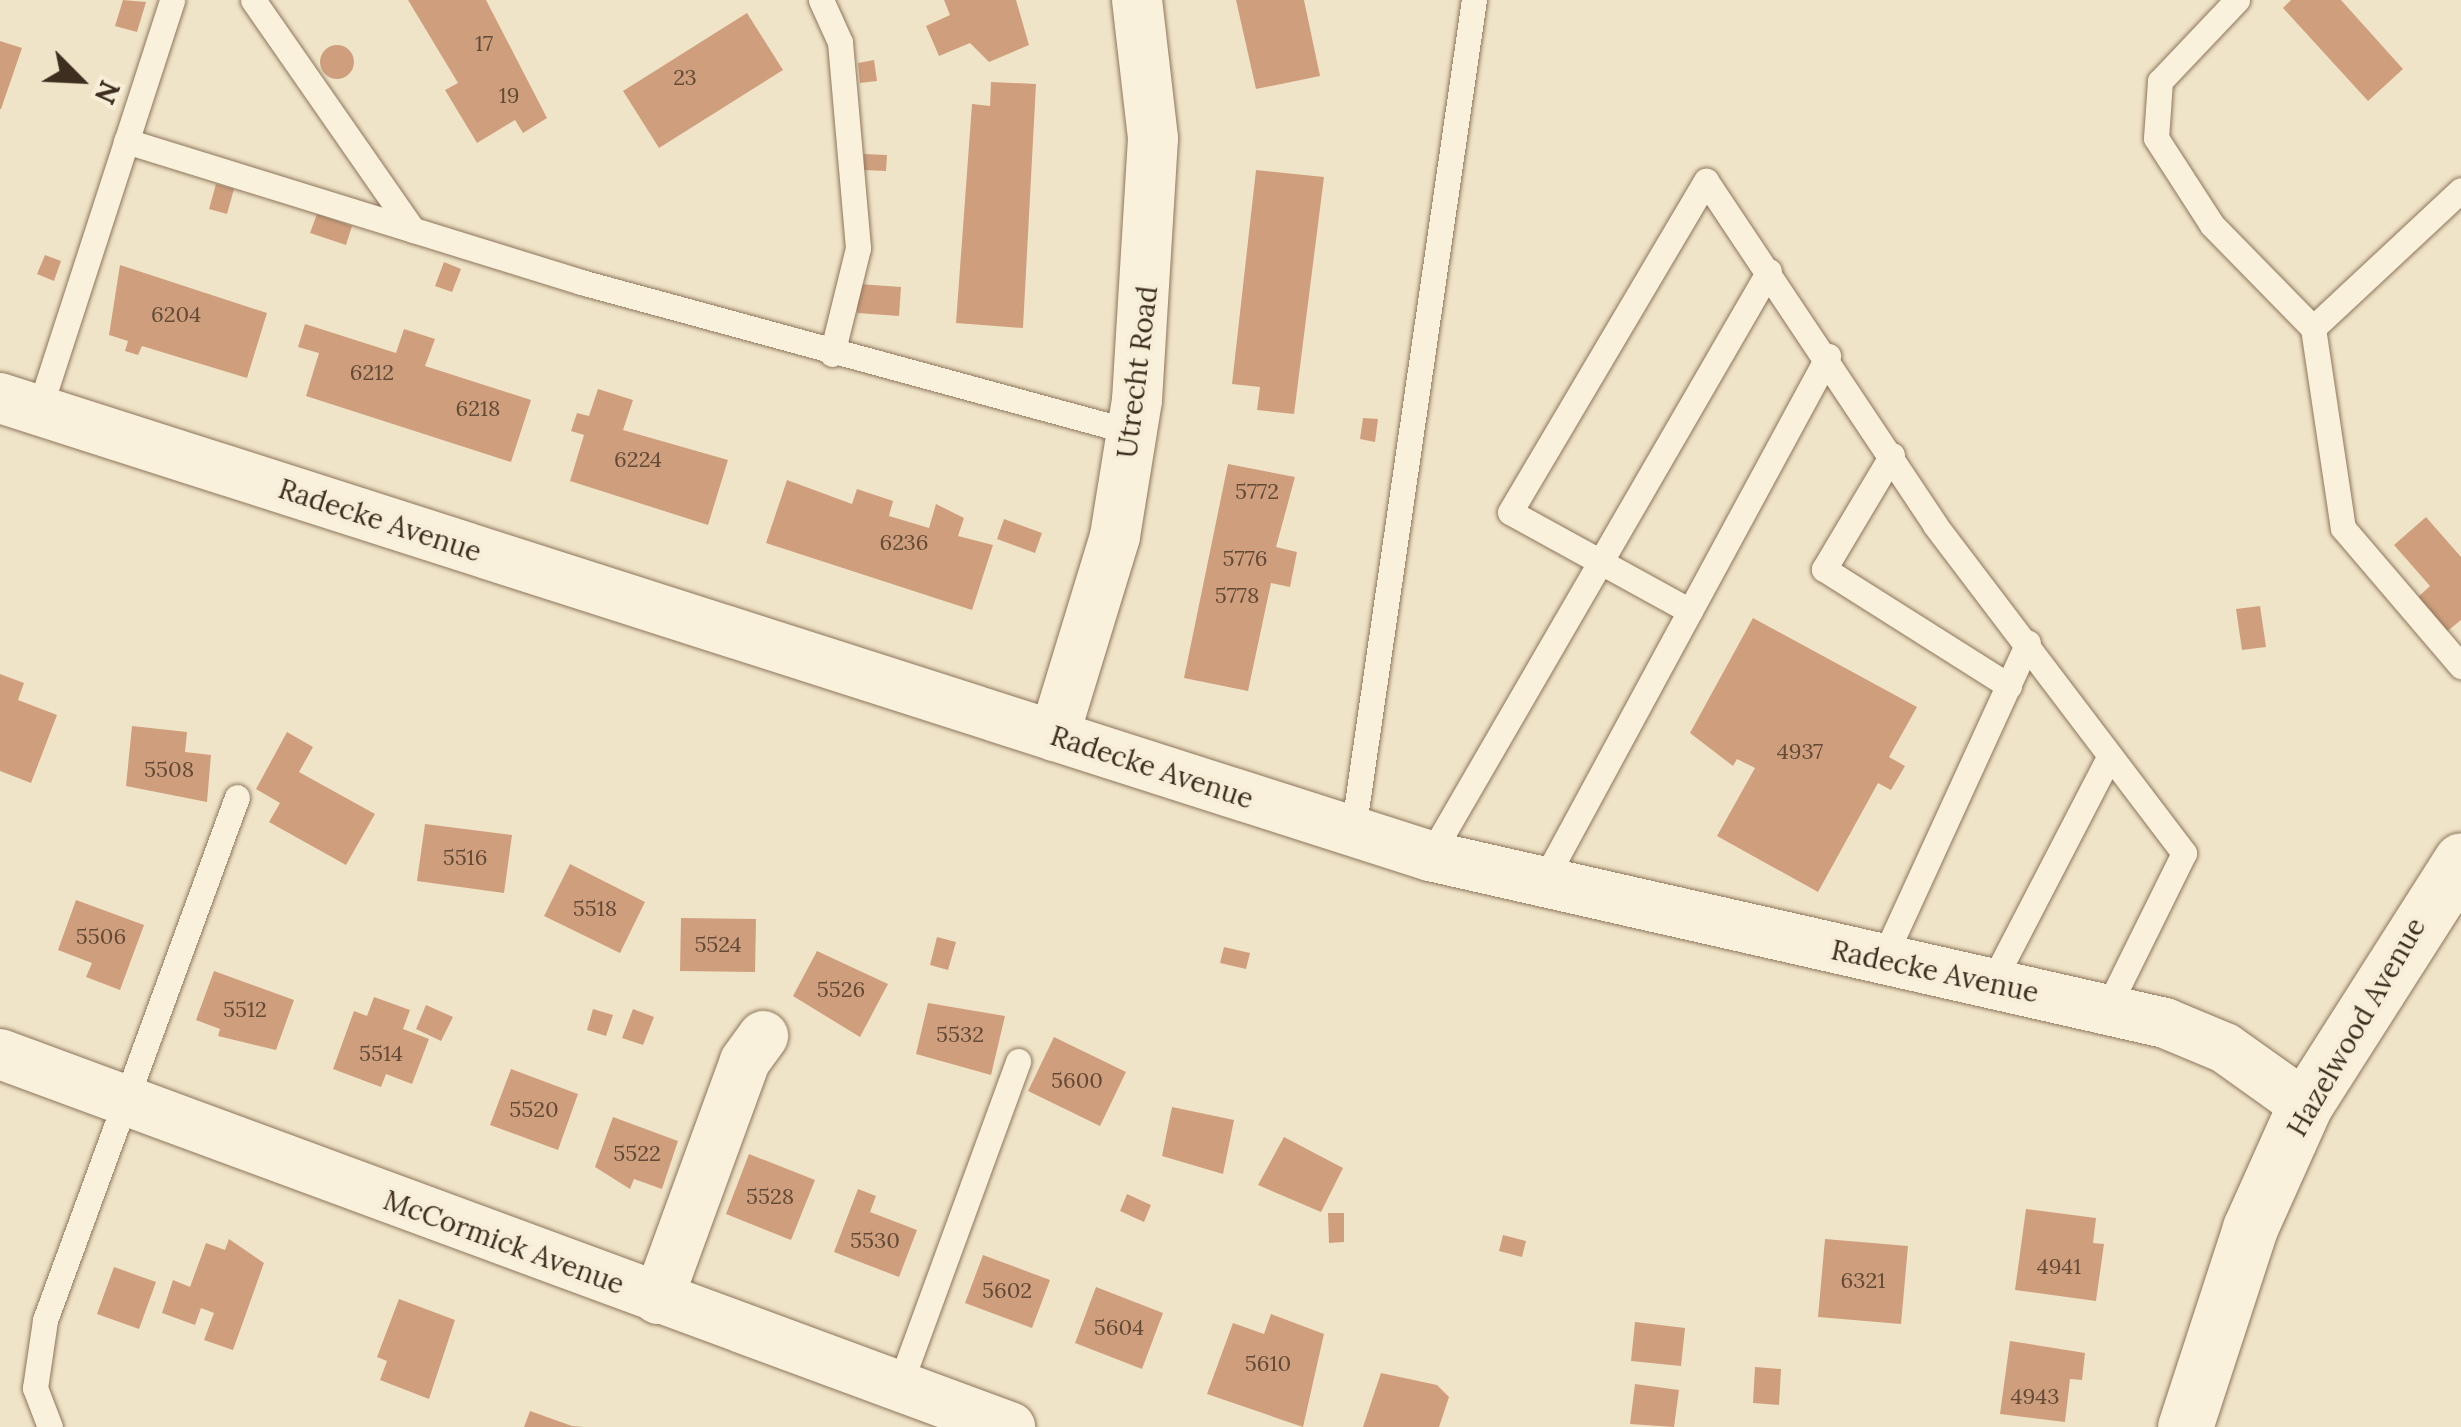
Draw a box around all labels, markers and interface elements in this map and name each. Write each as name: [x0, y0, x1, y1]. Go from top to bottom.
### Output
north arrow: [30, 30, 130, 130]
house number: 17: [475, 31, 493, 57]
house number: 23: [673, 65, 697, 91]
text: N: [87, 75, 128, 109]
house number: 19: [499, 83, 519, 109]
street label: Utrecht Road: [1110, 284, 1164, 460]
house number: 6204: [151, 302, 201, 328]
house number: 6212: [350, 360, 394, 386]
house number: 6218: [456, 396, 500, 422]
house number: 6224: [614, 447, 662, 473]
street label: Radecke Avenue: [274, 471, 486, 569]
house number: 5772: [1235, 479, 1279, 505]
house number: 6236: [879, 530, 929, 556]
house number: 5776: [1223, 546, 1267, 572]
house number: 5778: [1215, 583, 1259, 609]
street label: Radecke Avenue: [1046, 718, 1258, 816]
house number: 4937: [1777, 739, 1823, 765]
house number: 5508: [144, 757, 194, 783]
house number: 5516: [443, 845, 487, 871]
house number: 5518: [573, 896, 617, 922]
street label: Hazelwood Avenue: [2280, 912, 2432, 1142]
house number: 5506: [76, 924, 126, 950]
house number: 5524: [694, 932, 742, 958]
street label: Radecke Avenue: [1828, 933, 2042, 1009]
house number: 5526: [817, 977, 865, 1003]
house number: 5512: [223, 997, 267, 1023]
house number: 5532: [936, 1022, 984, 1048]
house number: 5514: [359, 1041, 403, 1067]
house number: 5600: [1051, 1068, 1103, 1094]
house number: 5520: [509, 1097, 559, 1123]
house number: 5522: [613, 1141, 661, 1167]
street label: McCormick Avenue: [379, 1183, 629, 1301]
house number: 5528: [746, 1184, 794, 1210]
house number: 5530: [850, 1228, 900, 1254]
house number: 4941: [2037, 1254, 2081, 1280]
house number: 6321: [1841, 1268, 1885, 1294]
house number: 5602: [982, 1278, 1032, 1304]
house number: 5604: [1094, 1315, 1144, 1341]
house number: 5610: [1245, 1351, 1291, 1377]
house number: 4943: [2011, 1384, 2059, 1410]

